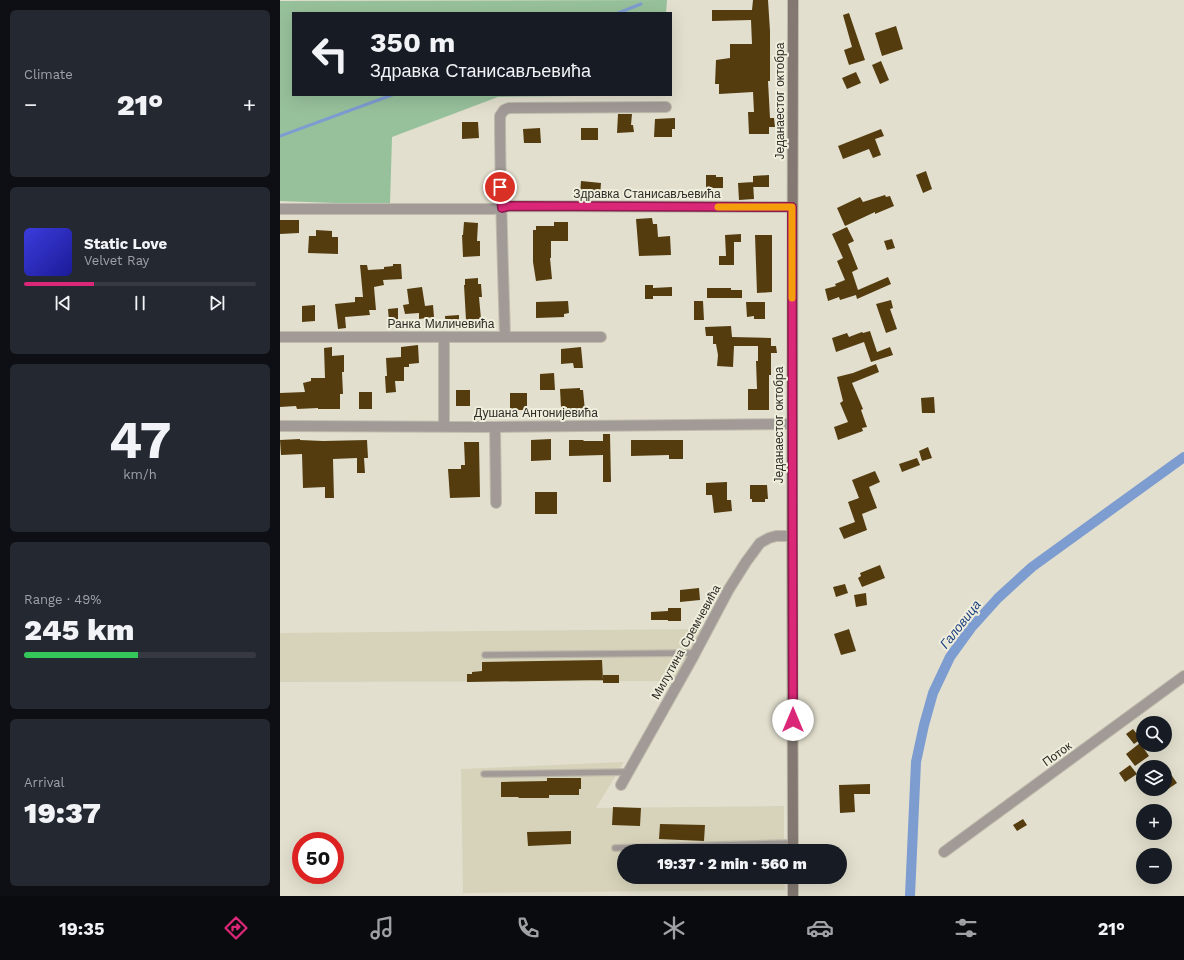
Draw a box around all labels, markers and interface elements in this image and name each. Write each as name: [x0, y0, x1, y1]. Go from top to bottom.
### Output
text: 350 m: [370, 26, 455, 59]
icon: left: [304, 28, 356, 80]
street label: Једанаестог октобра: [773, 42, 787, 159]
text: Здравка Станисављевића: [370, 60, 591, 81]
text: Climate: [24, 67, 73, 82]
text: 21°: [117, 87, 163, 122]
text: −: [24, 92, 37, 117]
text: +: [243, 92, 256, 117]
pin: [483, 170, 517, 204]
icon: arrive: [489, 176, 511, 198]
street label: Здравка Станисављевића: [573, 187, 721, 201]
text: Static Love: [84, 235, 167, 253]
text: Velvet Ray: [84, 253, 149, 268]
icon: previous: [52, 292, 74, 314]
icon: pause: [129, 292, 151, 314]
icon: next: [206, 292, 228, 314]
street label: Ранка Миличевића: [388, 317, 495, 331]
street label: Једанаестог октобра: [772, 366, 786, 483]
street label: Душана Антонијевића: [474, 406, 598, 420]
text: 47: [109, 410, 171, 471]
text: km/h: [123, 467, 157, 482]
street label: Милутина Сремчевића: [649, 582, 724, 702]
text: Range · 49%: [24, 592, 101, 607]
water label: Галовица: [937, 597, 984, 651]
text: 245 km: [24, 612, 134, 647]
position arrow: [772, 699, 814, 741]
map controls: [1136, 716, 1172, 884]
button: search: [1136, 716, 1172, 752]
street label: Поток: [1040, 738, 1075, 769]
button: layers: [1136, 760, 1172, 796]
text: Arrival: [24, 775, 65, 790]
text: 19:37: [24, 795, 101, 830]
button: +: [1136, 804, 1172, 840]
speed limit sign: 50: [292, 832, 344, 884]
button: −: [1136, 848, 1172, 884]
text: 19:37 · 2 min · 560 m: [657, 855, 807, 873]
icon: directions: [222, 914, 250, 942]
icon: music: [368, 914, 396, 942]
icon: phone: [514, 914, 542, 942]
icon: climate: [660, 914, 688, 942]
icon: car: [806, 914, 834, 942]
icon: filters: [952, 914, 980, 942]
text: 19:35: [59, 918, 104, 939]
text: 21°: [1098, 918, 1125, 939]

